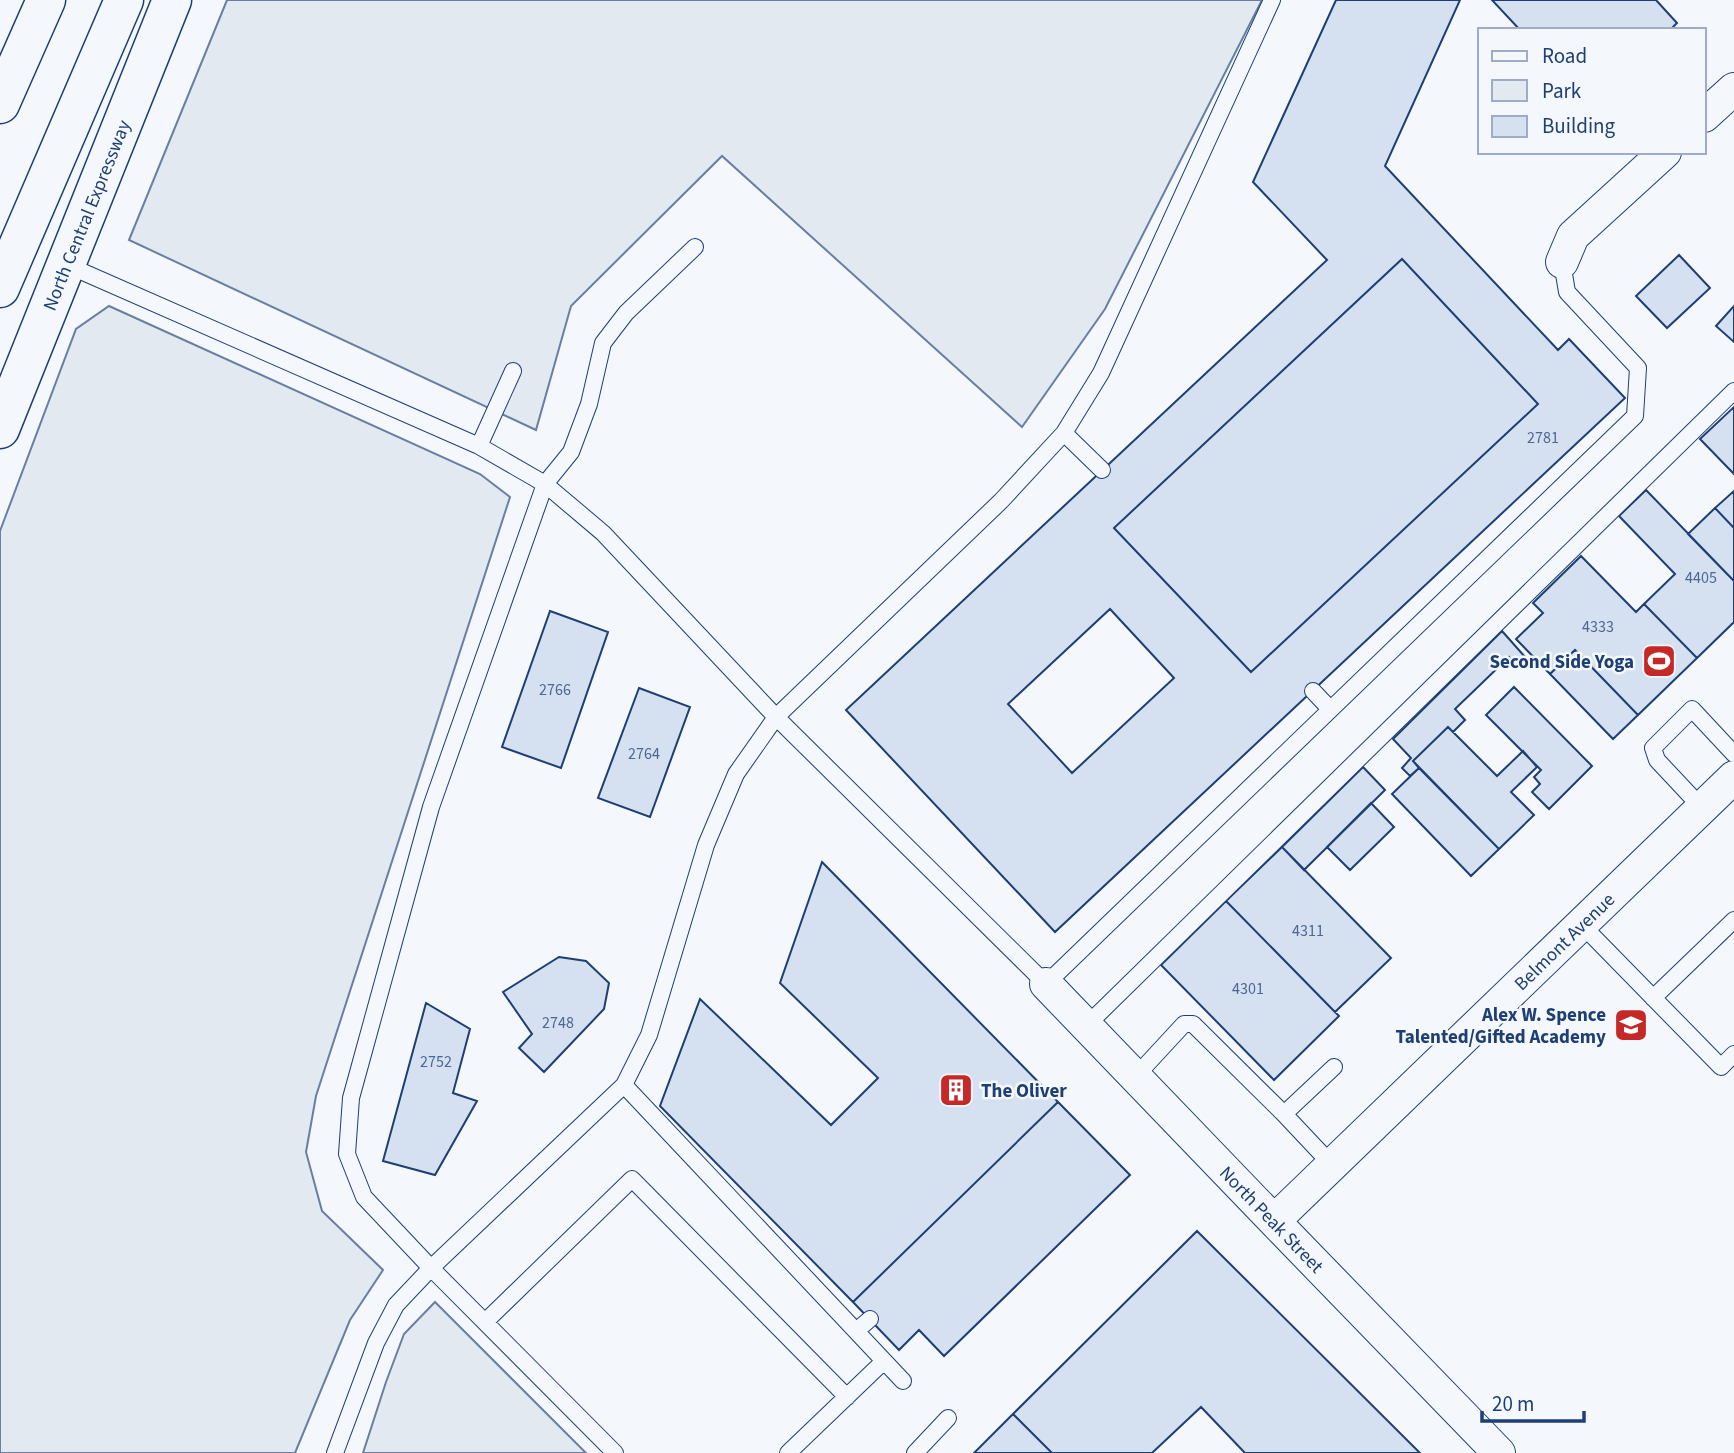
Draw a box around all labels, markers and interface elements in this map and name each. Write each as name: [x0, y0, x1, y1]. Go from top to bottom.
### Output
legend: [1478, 28, 1706, 154]
text: Road: [1542, 41, 1587, 71]
text: Park: [1542, 76, 1582, 106]
text: Building: [1542, 111, 1616, 141]
street label: North Central Expressway: [37, 116, 138, 315]
house number: 2781: [1527, 427, 1559, 449]
house number: 4405: [1685, 567, 1717, 589]
house number: 4333: [1582, 616, 1614, 638]
sports icon: Second Side Yoga: [1640, 642, 1678, 680]
place label: Second Side Yoga: [1490, 649, 1634, 676]
house number: 2766: [539, 679, 571, 701]
house number: 2764: [628, 743, 660, 765]
street label: Belmont Avenue: [1509, 887, 1621, 997]
house number: 4311: [1292, 920, 1324, 942]
house number: 4301: [1232, 978, 1264, 1000]
place label: Alex W. Spence Talented/Gifted Academy: [1395, 1002, 1606, 1051]
school or university icon: Alex W. Spence Talented/Gifted Academy: [1612, 1006, 1650, 1044]
house number: 2748: [542, 1012, 574, 1034]
house number: 2752: [420, 1051, 452, 1073]
building icon: The Oliver: [937, 1071, 975, 1109]
place label: The Oliver: [981, 1078, 1067, 1105]
street label: North Peak Street: [1213, 1160, 1330, 1280]
scale bar: [1482, 1380, 1584, 1424]
text: 20 m: [1492, 1389, 1534, 1419]

